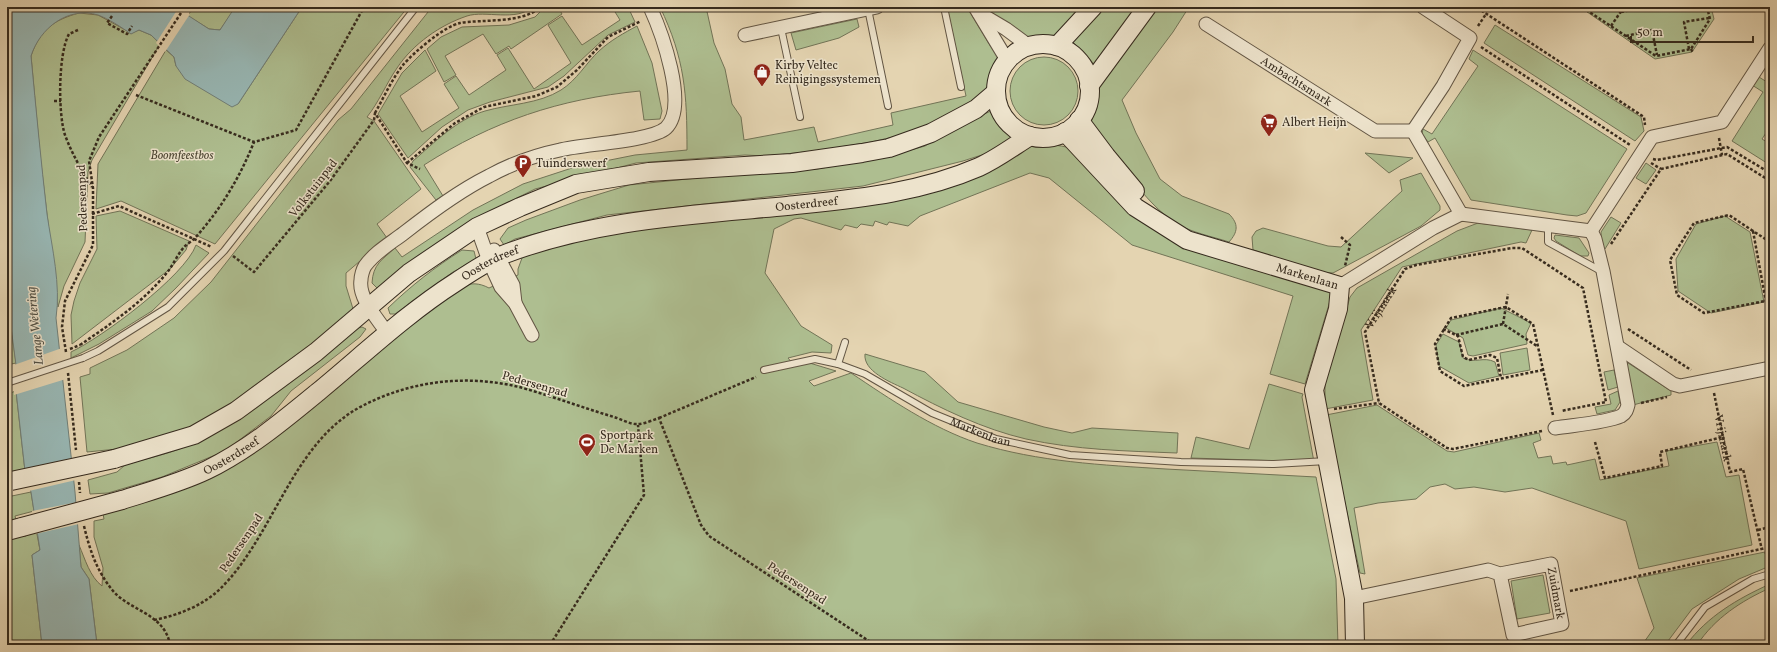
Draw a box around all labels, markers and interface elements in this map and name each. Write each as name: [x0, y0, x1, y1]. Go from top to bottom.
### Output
scale bar: [1631, 18, 1753, 44]
text: 50 m: [1637, 25, 1663, 41]
street label: Ambachtsmark: [1257, 54, 1335, 111]
place label: Kirby Veltec Reinigingssystemen: [775, 58, 881, 88]
shop icon: Kirby Veltec Reinigingssystemen: [752, 62, 772, 87]
supermarket icon: Albert Heijn: [1259, 112, 1279, 137]
place label: Albert Heijn: [1282, 115, 1347, 131]
park label: Boomfeestbos: [150, 148, 214, 164]
parking icon: Tuinderswerf: [513, 153, 533, 178]
street label: Volkstuinpad: [286, 156, 342, 221]
place label: Tuinderswerf: [536, 156, 608, 172]
street label: Pedersenpad: [74, 164, 92, 232]
street label: Oosterdreef: [775, 193, 840, 216]
street label: Oosterdreef: [459, 242, 523, 285]
street label: Markenlaan: [1274, 260, 1340, 294]
street label: Vrijmark: [1362, 283, 1401, 332]
water label: Lange Wetering: [23, 285, 49, 366]
street label: Pedersenpad: [500, 368, 570, 402]
street label: Vrijmark: [1710, 413, 1735, 464]
street label: Markenlaan: [947, 414, 1012, 451]
place label: Sportpark De Marken: [600, 428, 658, 458]
sports icon: Sportpark De Marken: [577, 432, 597, 457]
street label: Oosterdreef: [201, 433, 264, 480]
street label: Pedersenpad: [216, 511, 267, 576]
street label: Pedersenpad: [764, 559, 829, 609]
street label: Zuidmark: [1543, 566, 1568, 621]

